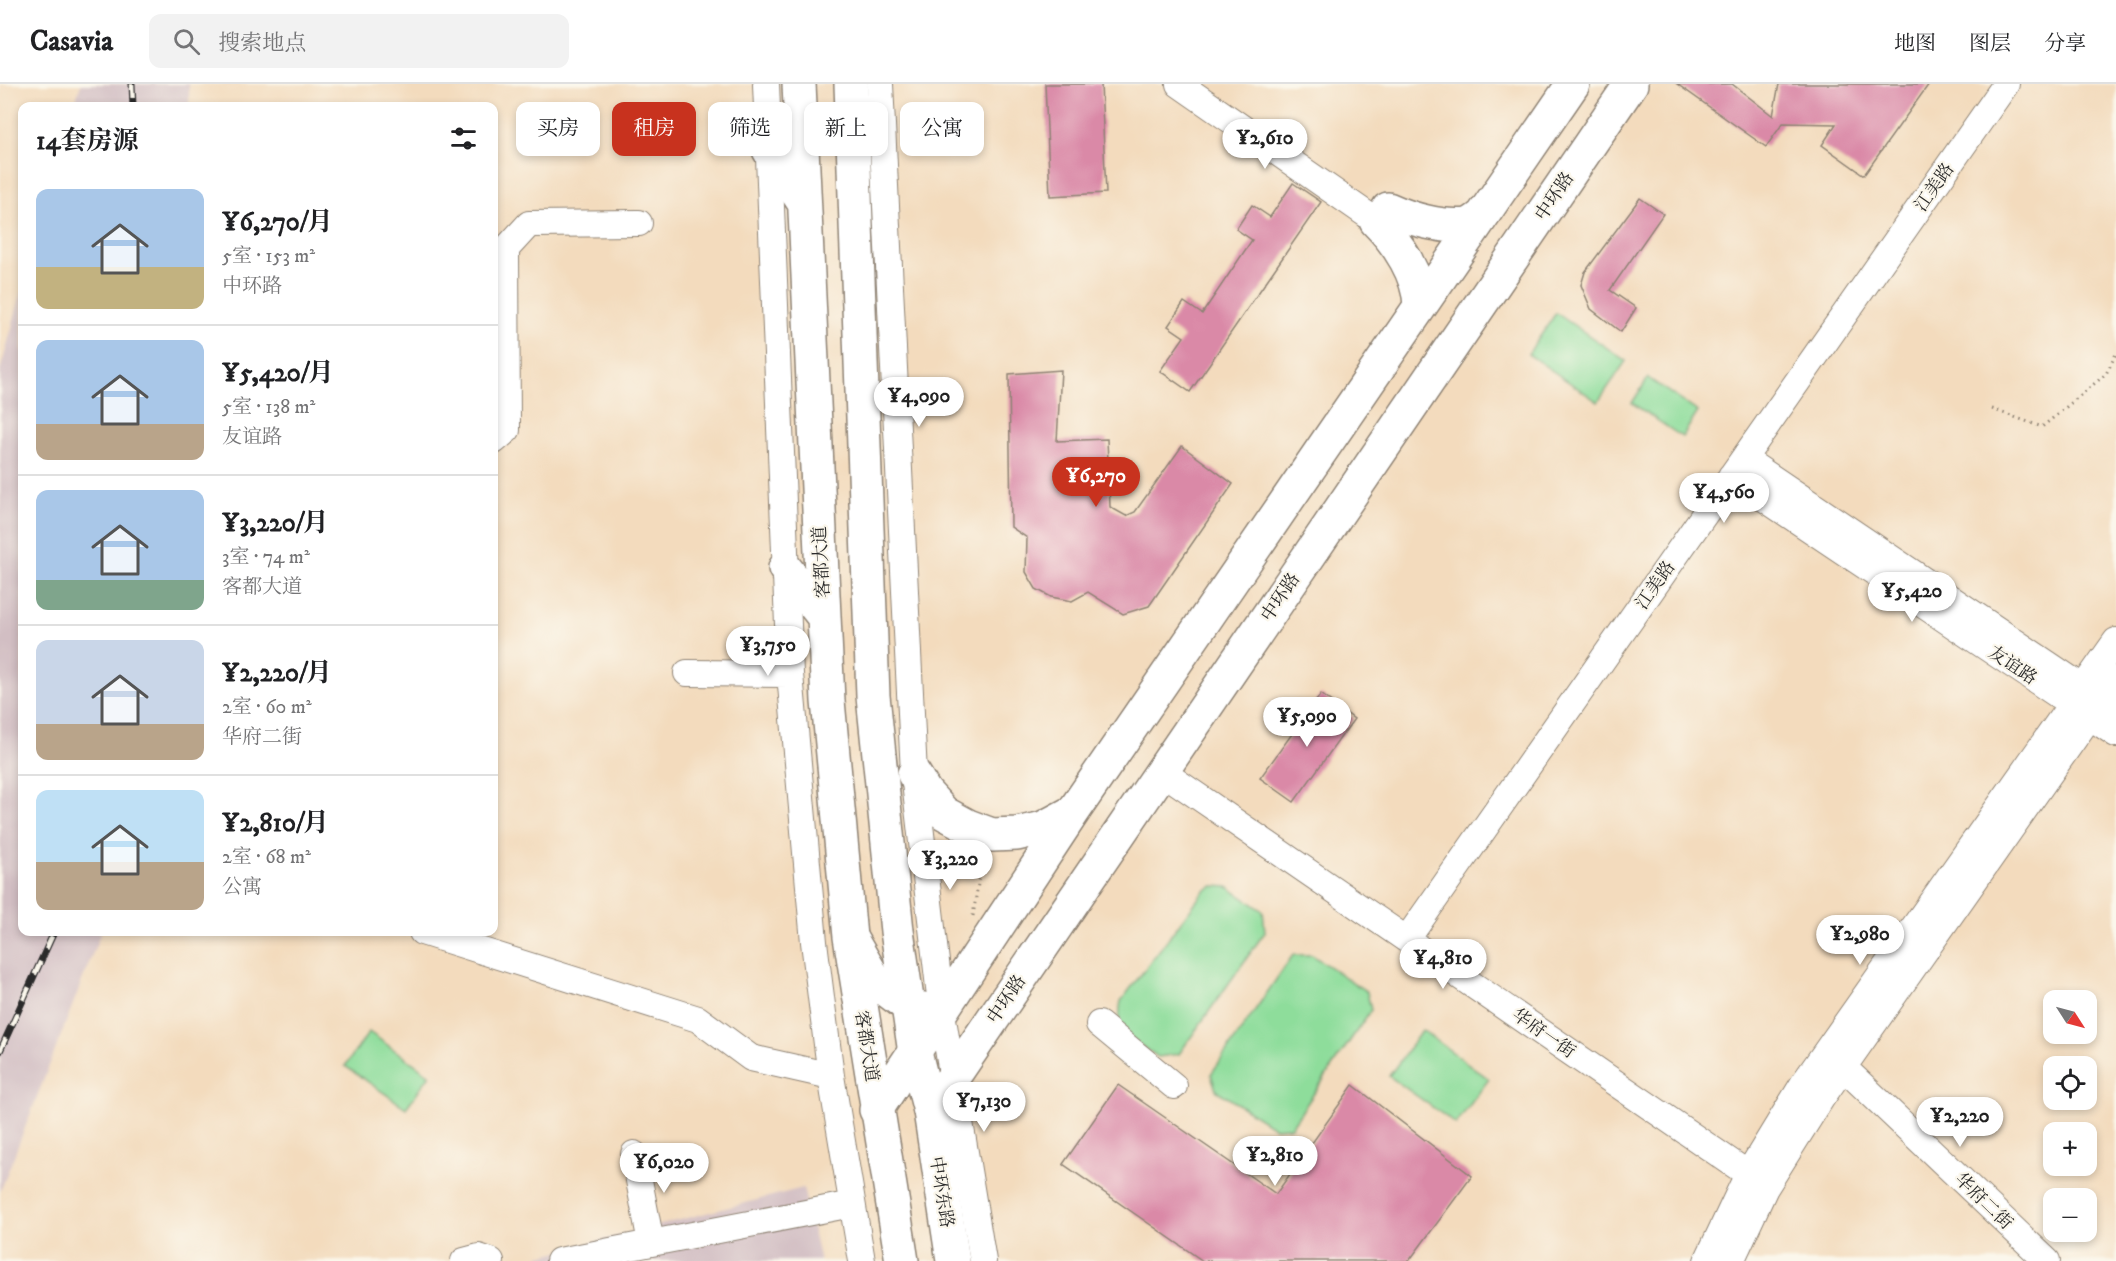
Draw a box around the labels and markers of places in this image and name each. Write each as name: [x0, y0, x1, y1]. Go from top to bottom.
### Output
pin: ¥2,610: [1216, 119, 1314, 170]
pin: ¥4,090: [870, 377, 968, 428]
pin: ¥6,270: [1047, 457, 1145, 508]
pin: ¥4,560: [1675, 473, 1773, 524]
pin: ¥5,420: [1863, 572, 1961, 623]
pin: ¥3,750: [719, 626, 817, 677]
pin: ¥5,090: [1258, 697, 1356, 748]
pin: ¥3,220: [901, 840, 999, 891]
pin: ¥2,980: [1811, 915, 1909, 966]
pin: ¥4,810: [1394, 939, 1492, 990]
pin: ¥7,130: [935, 1082, 1033, 1133]
pin: ¥2,220: [1911, 1097, 2009, 1148]
pin: ¥2,810: [1226, 1136, 1324, 1187]
pin: ¥6,020: [615, 1143, 713, 1194]

